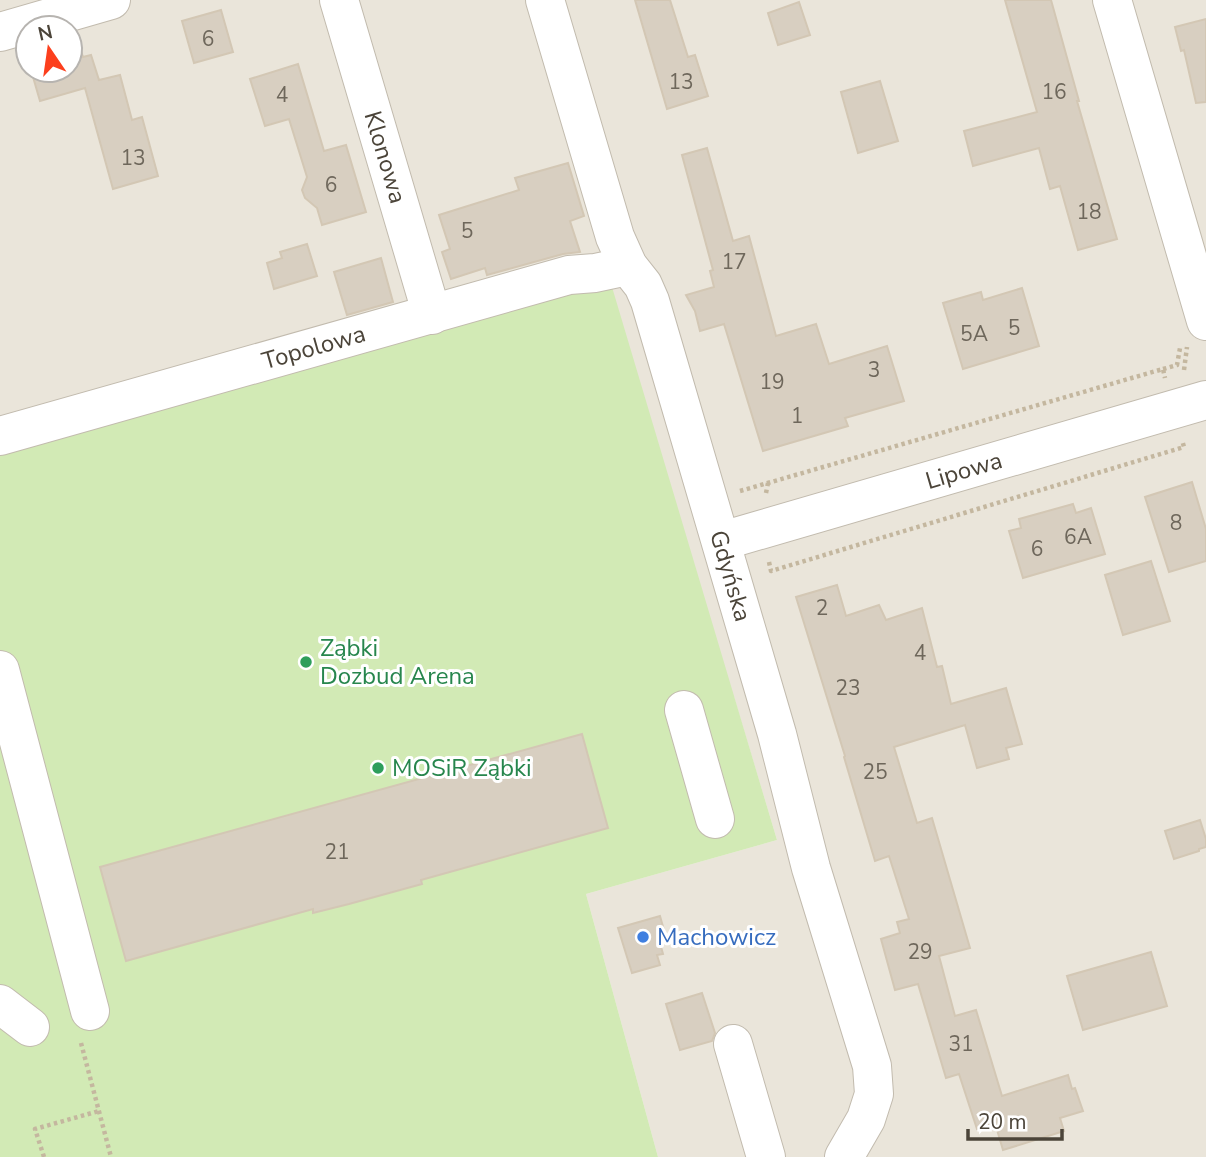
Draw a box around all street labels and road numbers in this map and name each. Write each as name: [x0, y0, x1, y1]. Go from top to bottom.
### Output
street label: Klonowa: [357, 107, 414, 207]
street label: Topolowa: [258, 317, 369, 377]
street label: Lipowa: [922, 444, 1006, 497]
street label: Gdyńska: [702, 526, 759, 625]

